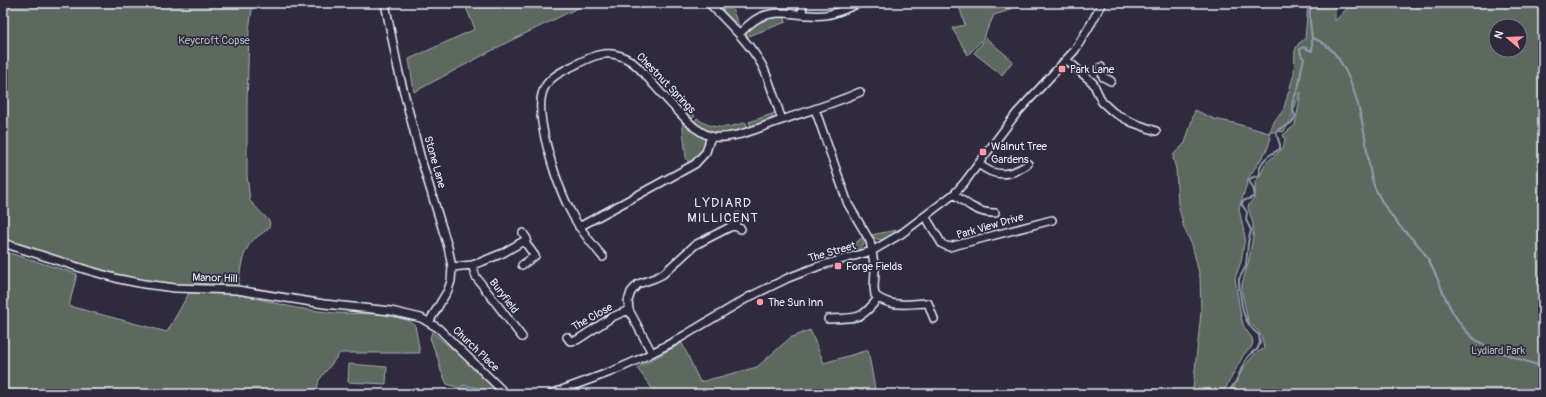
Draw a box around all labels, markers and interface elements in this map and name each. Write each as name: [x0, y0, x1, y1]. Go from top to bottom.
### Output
north arrow: [1488, 18, 1528, 58]
text: N: [1492, 29, 1507, 41]
park label: Keycroft Copse: [178, 34, 250, 47]
street label: Chestnut Springs: [634, 50, 698, 116]
place label: Park Lane: [1070, 63, 1115, 76]
marker: Park Lane: [1057, 64, 1067, 74]
street label: Stone Lane: [421, 135, 449, 190]
place label: Walnut Tree Gardens: [991, 140, 1048, 166]
marker: Walnut Tree Gardens: [978, 147, 988, 157]
district label: LYDIARD MILLICENT: [687, 195, 759, 226]
street label: Park View Drive: [955, 210, 1025, 242]
street label: The Street: [807, 239, 858, 265]
place label: Forge Fields: [846, 260, 902, 273]
marker: Forge Fields: [833, 261, 843, 271]
street label: Manor Hill: [192, 271, 238, 285]
street label: Buryfield: [487, 276, 521, 316]
place label: The Sun Inn: [768, 296, 823, 309]
marker: The Sun Inn: [755, 297, 765, 307]
street label: The Close: [569, 300, 615, 334]
street label: Church Place: [450, 324, 502, 375]
park label: Lydiard Park: [1471, 344, 1525, 357]

